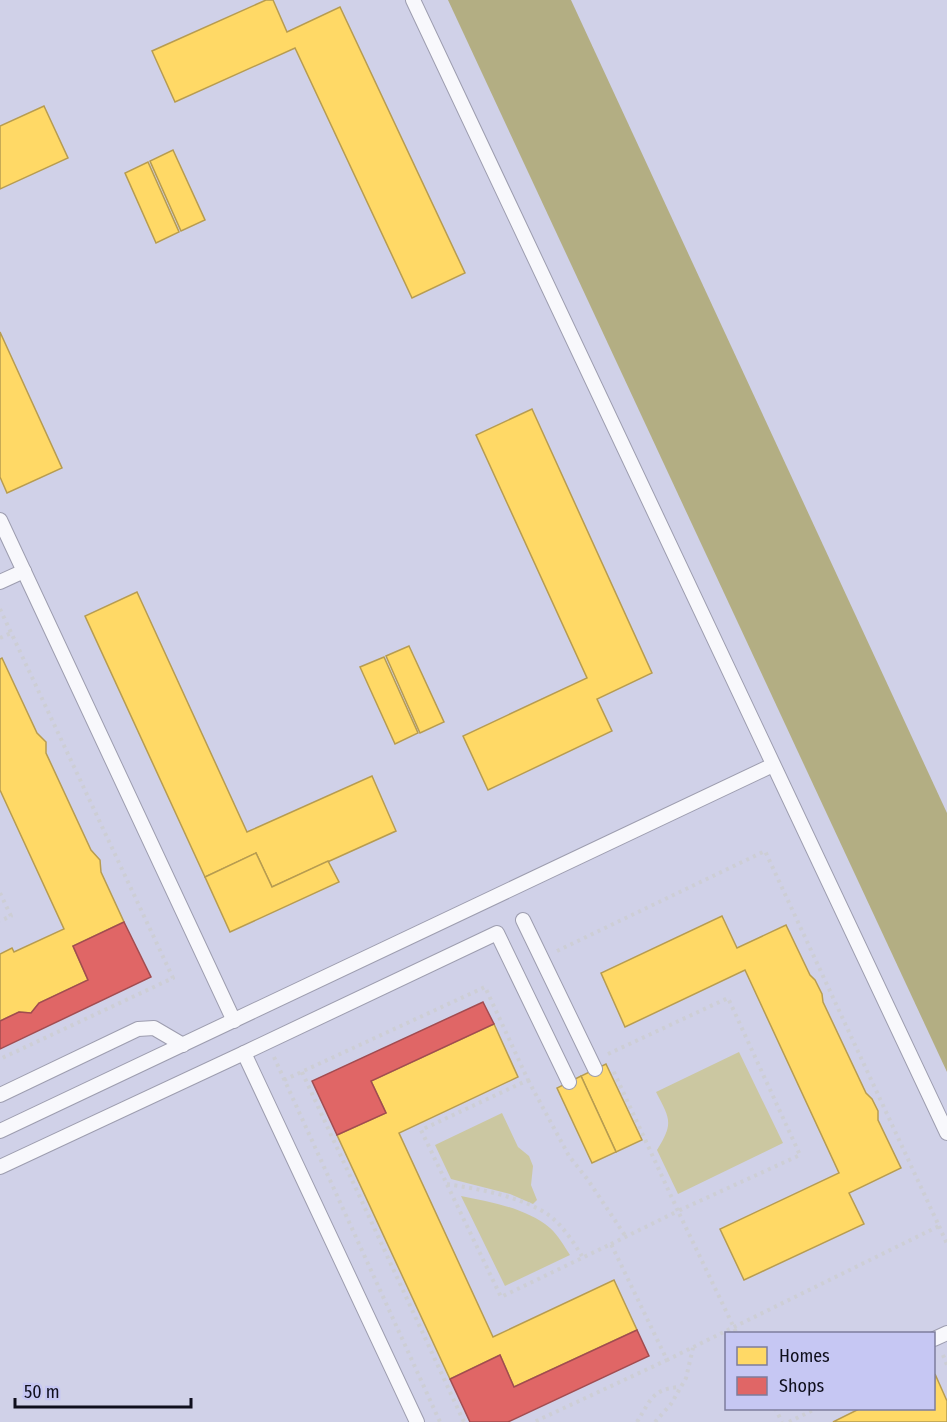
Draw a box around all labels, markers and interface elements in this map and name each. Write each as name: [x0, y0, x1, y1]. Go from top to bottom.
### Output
legend: [725, 1332, 935, 1410]
text: Homes: [779, 1345, 830, 1367]
scale bar: [15, 1371, 190, 1409]
text: Shops: [779, 1375, 824, 1397]
text: 50 m: [24, 1381, 60, 1403]

